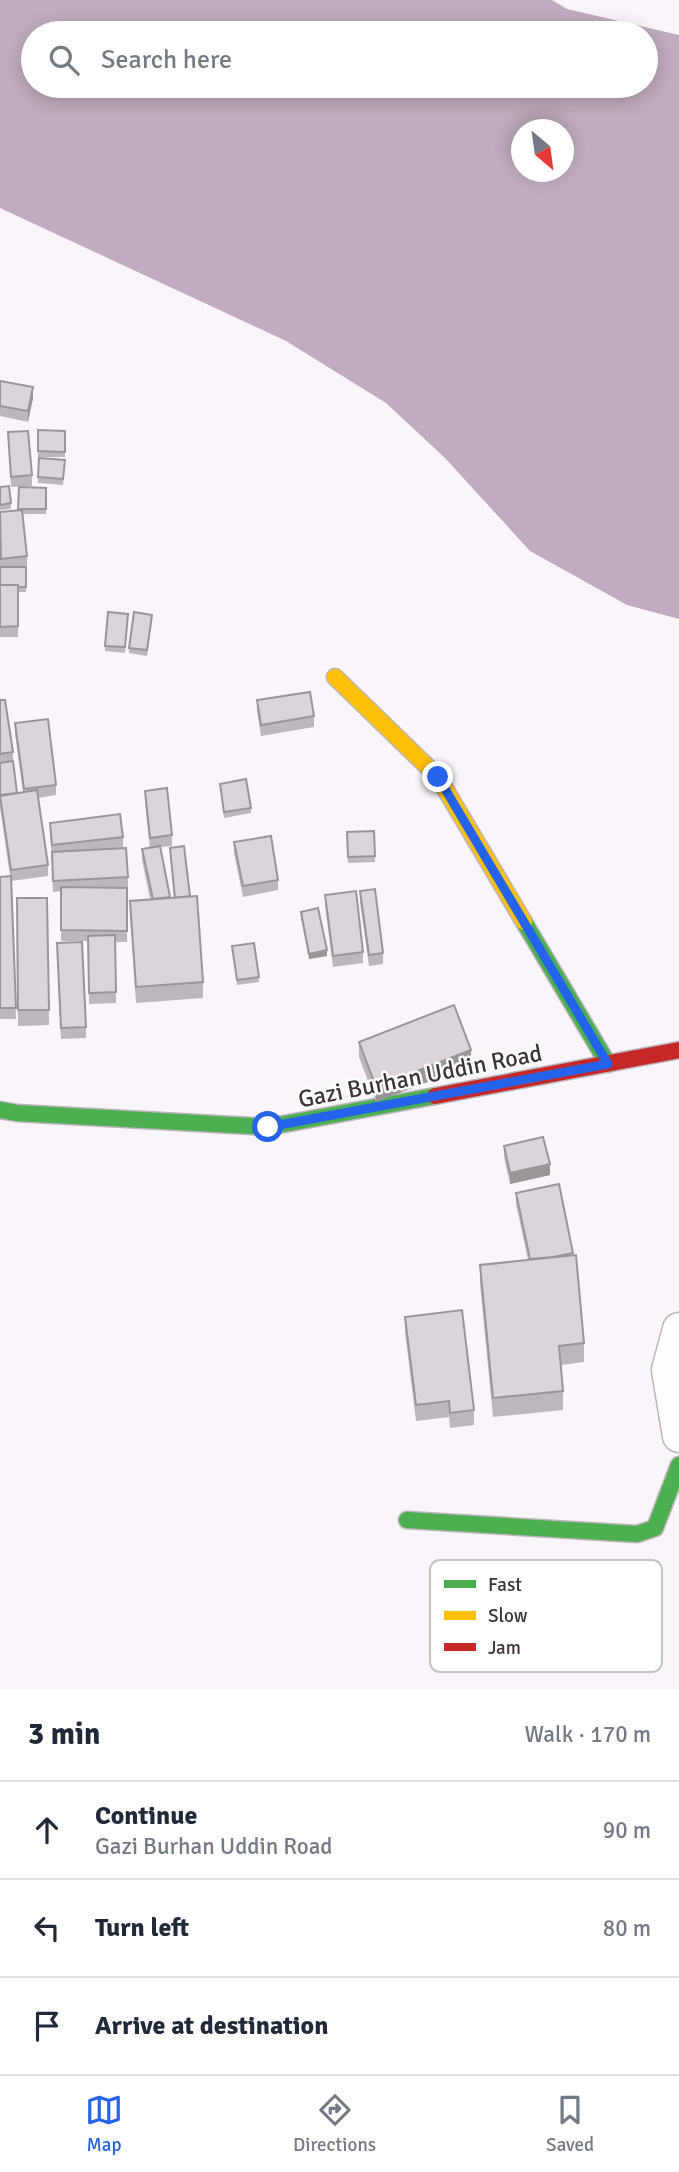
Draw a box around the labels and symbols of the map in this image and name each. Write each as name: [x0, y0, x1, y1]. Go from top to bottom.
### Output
north arrow: [511, 119, 574, 182]
route end: [422, 761, 453, 792]
street label: Gazi Burhan Uddin Road: [295, 1038, 545, 1114]
route start: [252, 1111, 283, 1142]
legend: [430, 1560, 662, 1672]
text: Fast: [488, 1573, 522, 1597]
text: Slow: [488, 1604, 528, 1628]
text: Jam: [488, 1636, 521, 1660]

